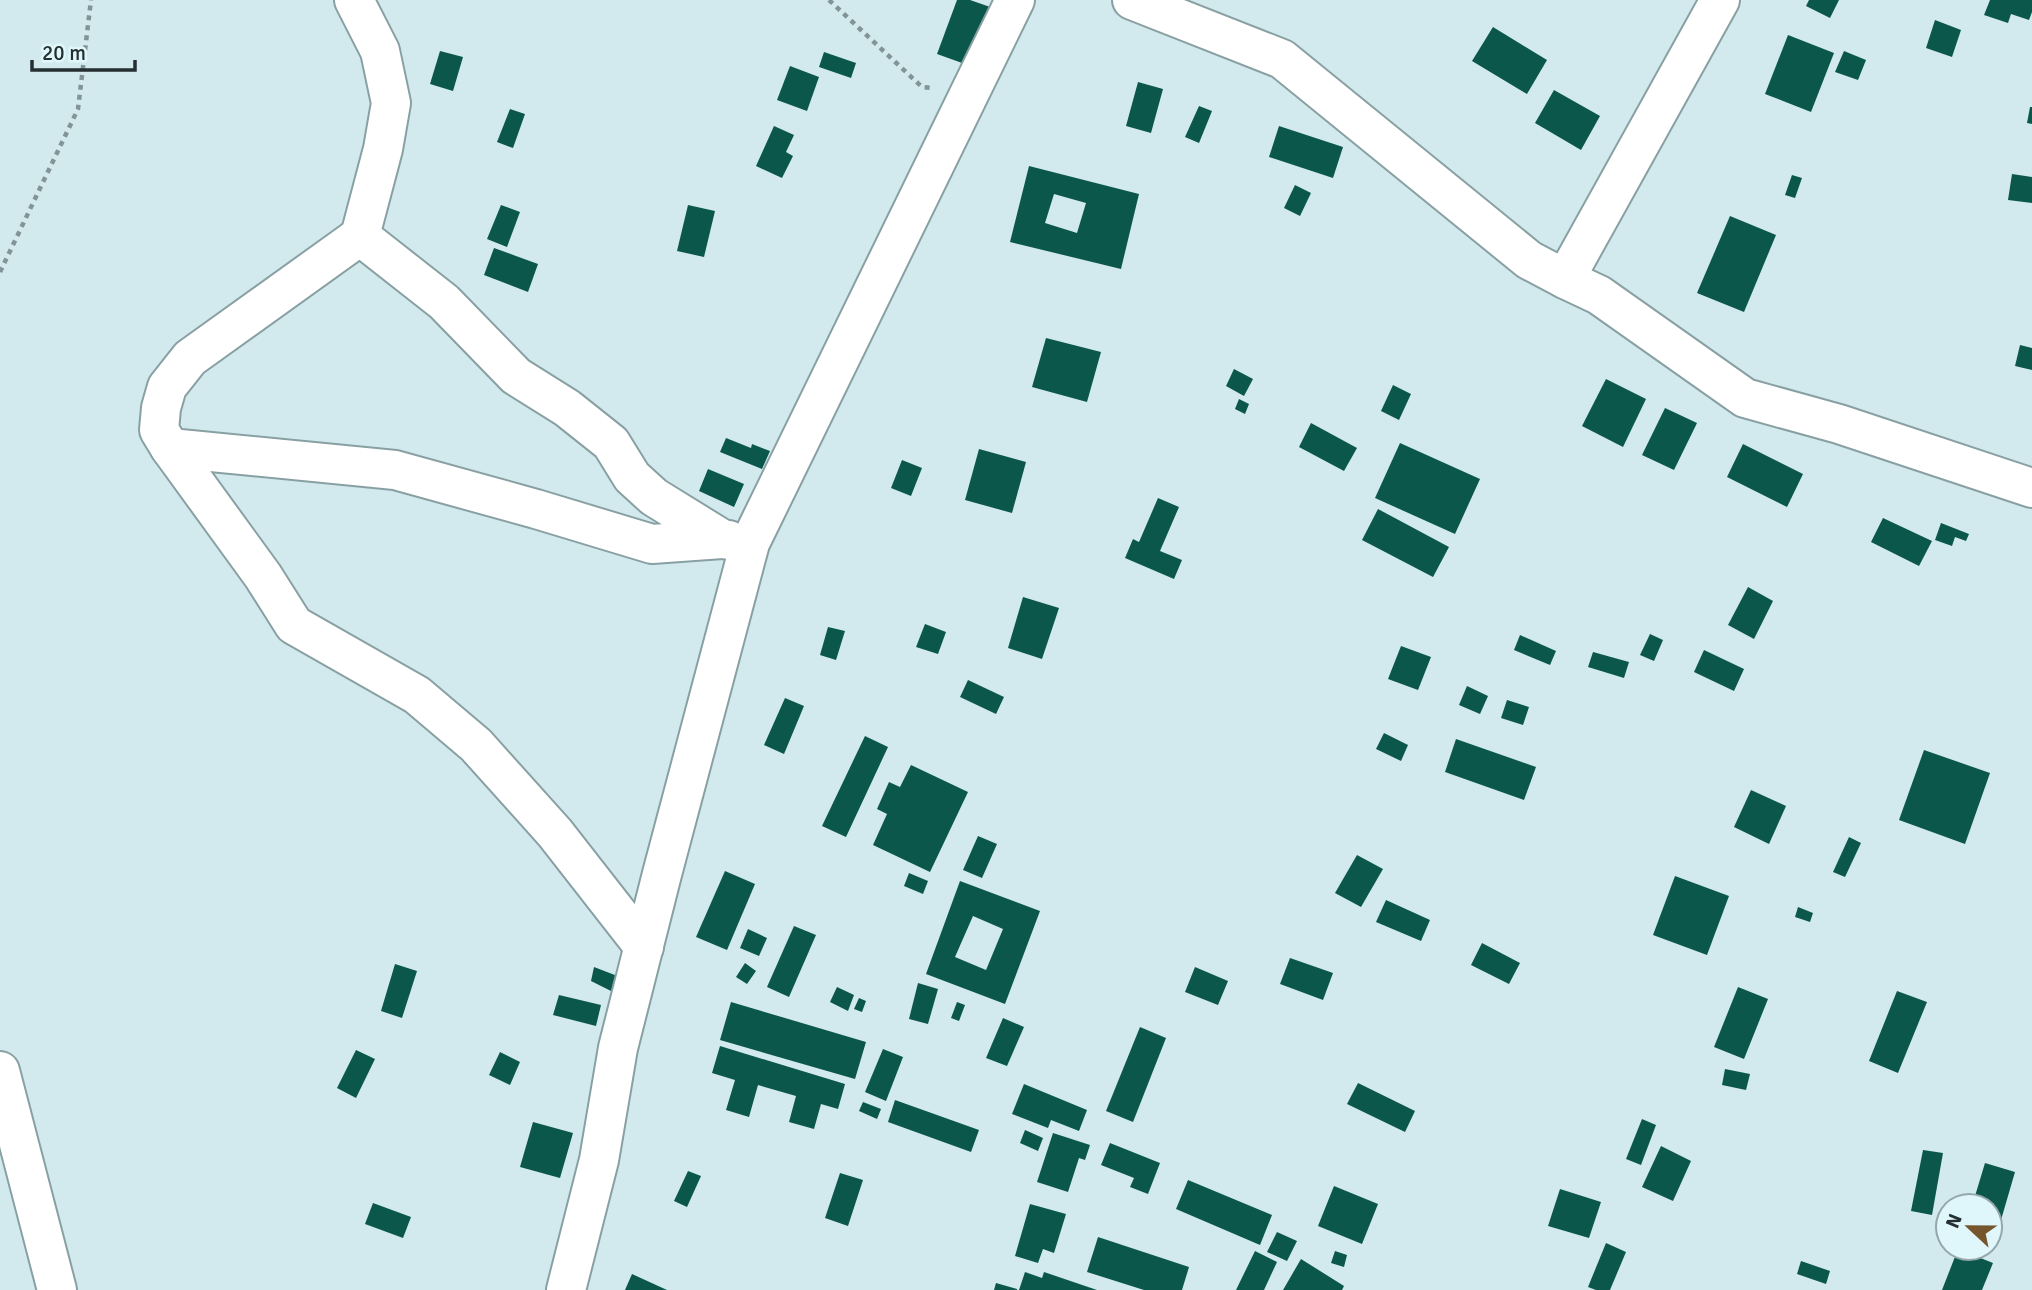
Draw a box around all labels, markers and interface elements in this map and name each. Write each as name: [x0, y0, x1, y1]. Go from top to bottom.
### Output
scale bar: [32, 28, 135, 72]
text: 20 m: [42, 40, 86, 66]
north arrow: [1934, 1192, 2004, 1262]
text: N: [1941, 1210, 1968, 1232]

